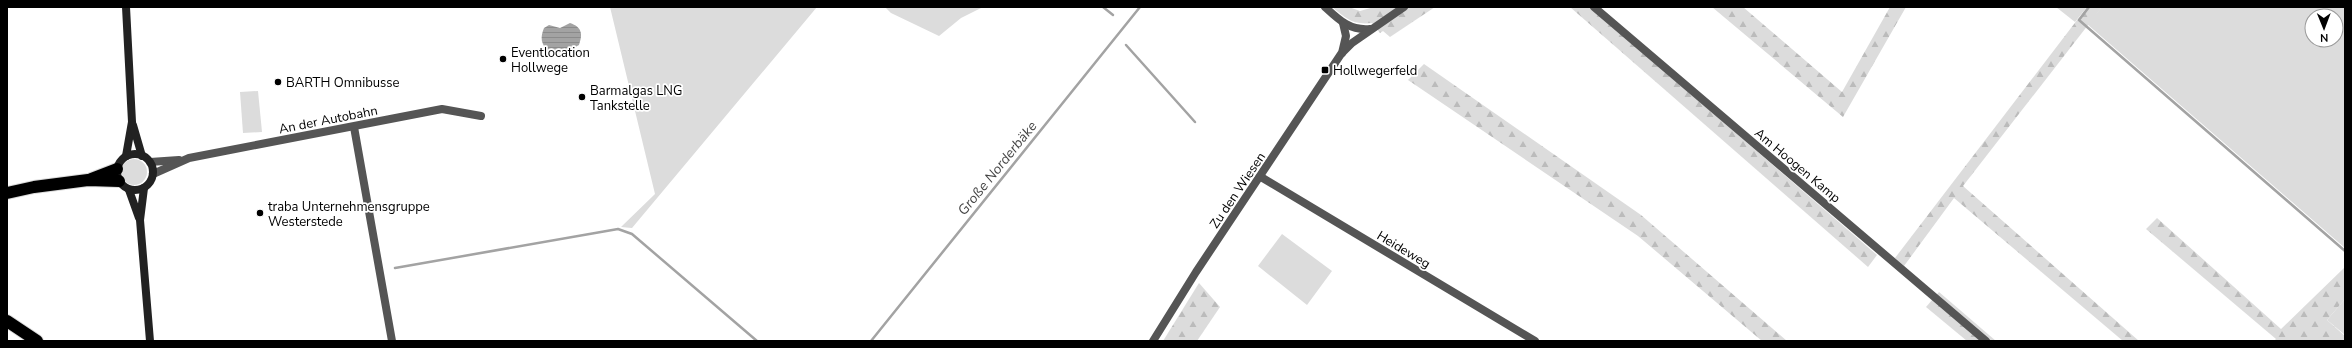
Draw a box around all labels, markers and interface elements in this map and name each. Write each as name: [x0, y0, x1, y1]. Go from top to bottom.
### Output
north arrow: [2304, 8, 2344, 48]
text: N: [2320, 30, 2328, 45]
place label: Eventlocation Hollwege: [511, 44, 590, 77]
marker: Eventlocation Hollwege: [498, 54, 508, 64]
place label: Hollwegerfeld: [1333, 62, 1417, 80]
marker: Hollwegerfeld: [1320, 65, 1330, 75]
place label: BARTH Omnibusse: [286, 74, 400, 92]
marker: BARTH Omnibusse: [273, 77, 283, 87]
place label: Barmalgas LNG Tankstelle: [590, 82, 682, 115]
marker: Barmalgas LNG Tankstelle: [577, 92, 587, 102]
street label: An der Autobahn: [277, 102, 379, 138]
water label: Große Norderbäke: [953, 117, 1042, 219]
street label: Am Hoogen Kamp: [1750, 124, 1844, 207]
street label: Zu den Wiesen: [1206, 149, 1270, 232]
place label: traba Unternehmensgruppe Westerstede: [268, 198, 430, 231]
marker: traba Unternehmensgruppe Westerstede: [255, 208, 265, 218]
street label: Heideweg: [1373, 227, 1434, 273]

